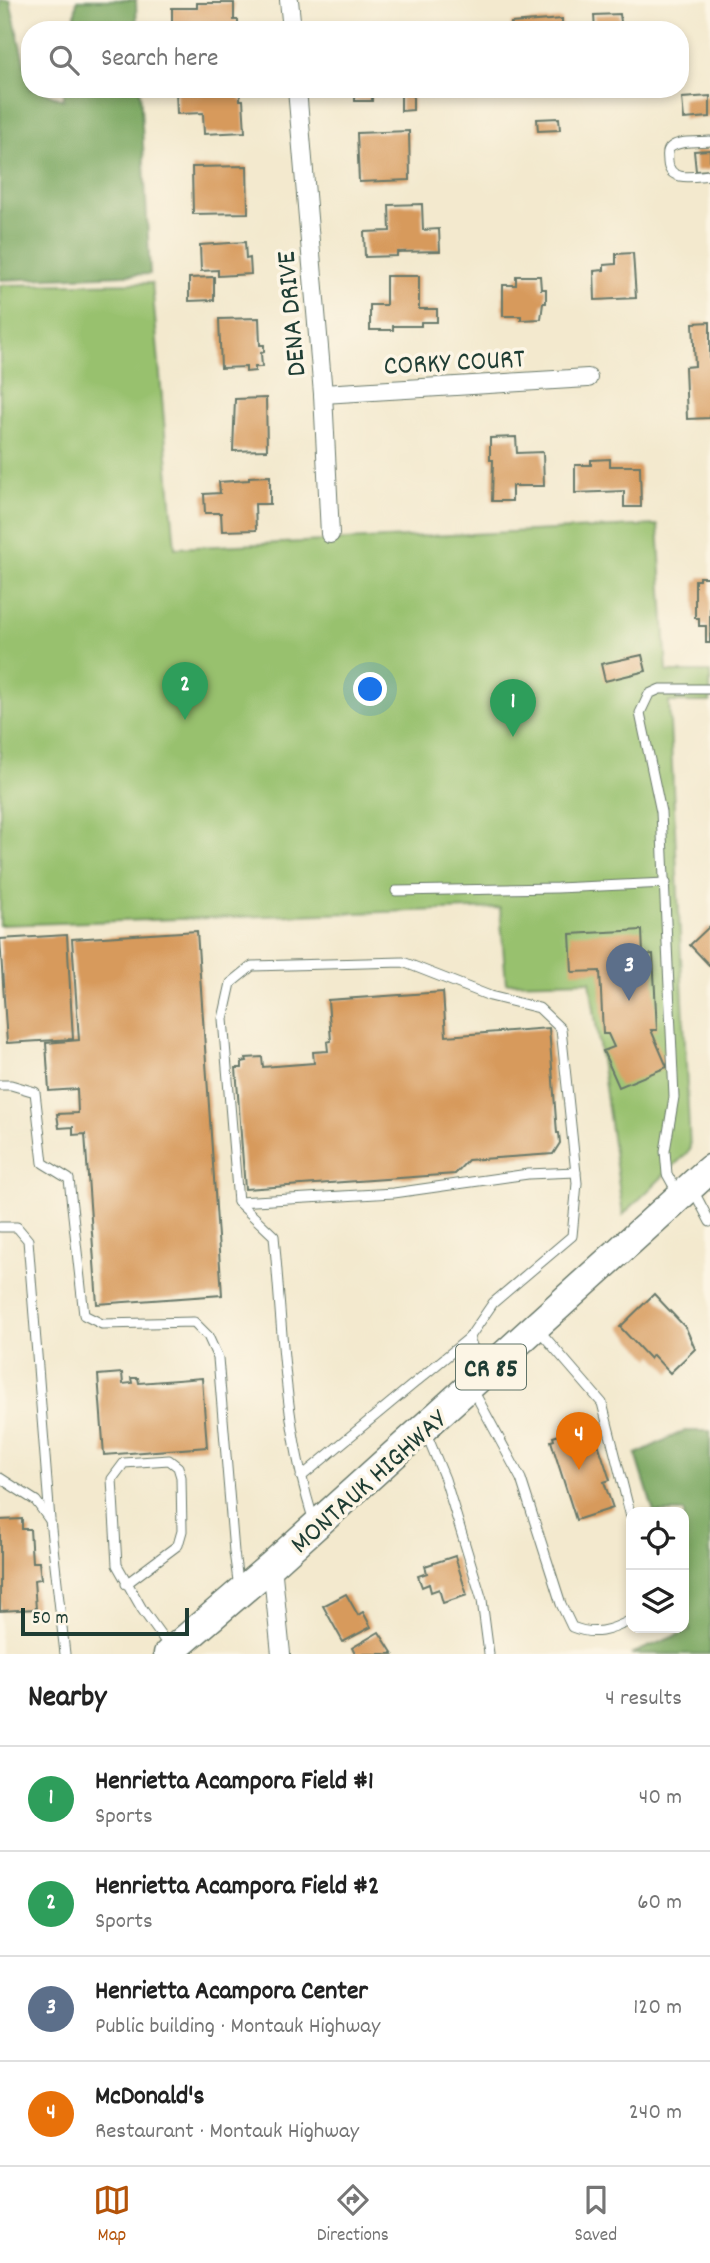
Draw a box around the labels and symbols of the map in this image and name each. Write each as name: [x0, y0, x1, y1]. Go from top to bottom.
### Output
street label: DENA DRIVE: [269, 249, 319, 378]
street label: CORKY COURT: [383, 341, 526, 389]
pin: 2: [162, 662, 208, 720]
your location: [353, 672, 387, 706]
pin: 1: [490, 679, 536, 737]
pin: 3: [606, 943, 652, 1001]
road number: CR 85: [456, 1344, 526, 1390]
street label: MONTAUK HIGHWAY: [283, 1402, 458, 1565]
pin: 4: [556, 1412, 602, 1470]
scale bar: [21, 1605, 189, 1637]

